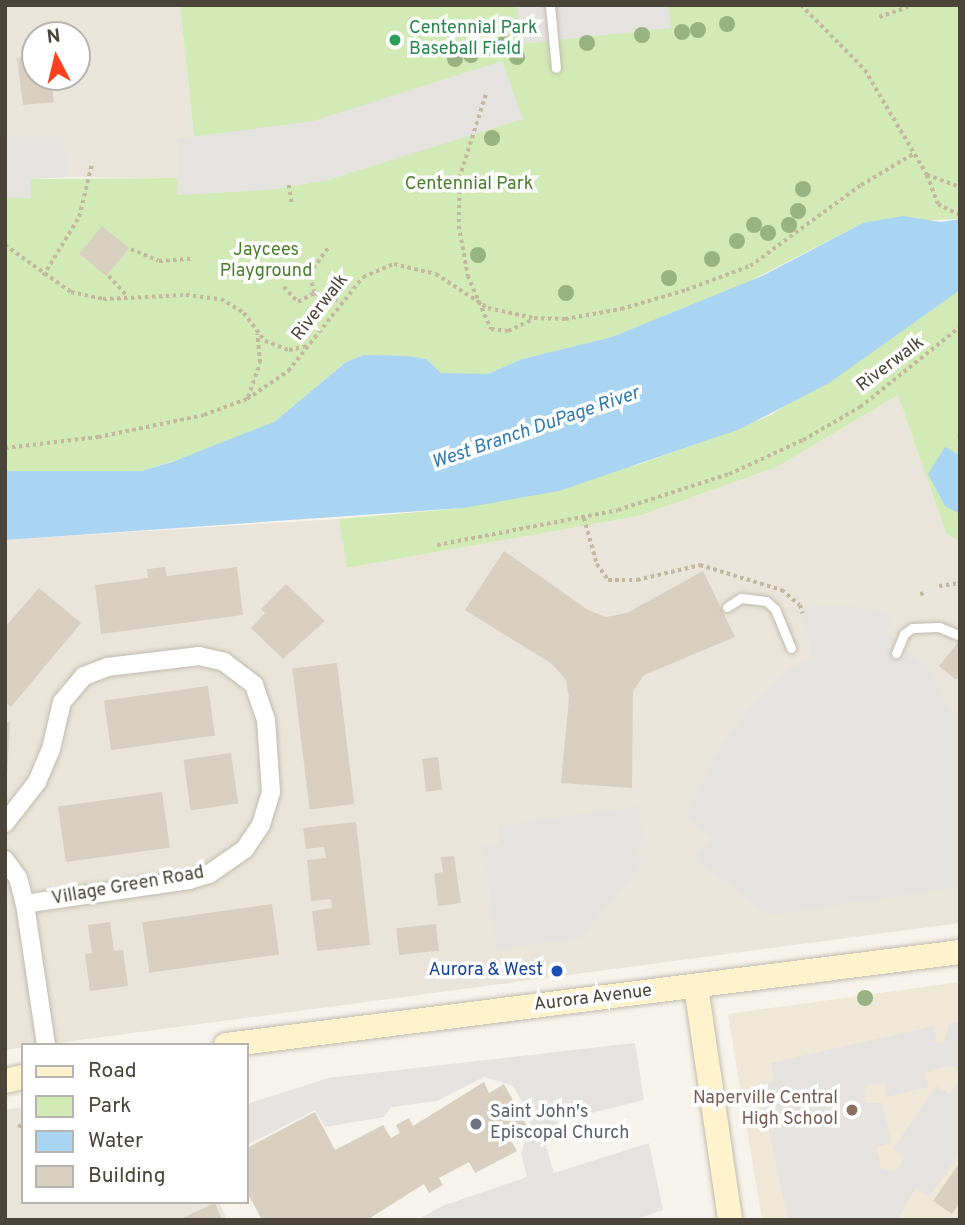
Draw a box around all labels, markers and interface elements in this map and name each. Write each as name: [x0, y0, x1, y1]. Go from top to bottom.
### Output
place label: Centennial Park Baseball Field: [409, 19, 538, 61]
north arrow: [21, 21, 91, 91]
text: N: [45, 24, 62, 50]
marker: Centennial Park Baseball Field: [387, 32, 403, 48]
park label: Centennial Park: [405, 174, 533, 196]
park label: Jaycees Playground: [220, 241, 312, 284]
street label: Riverwalk: [288, 270, 354, 346]
street label: Riverwalk: [853, 333, 929, 397]
water label: West Branch DuPage River: [429, 383, 643, 475]
street label: Village Green Road: [50, 863, 206, 911]
place label: Aurora & West: [428, 960, 543, 982]
marker: Aurora & West: [549, 963, 565, 979]
street label: Aurora Avenue: [532, 981, 654, 1017]
legend: [21, 1043, 248, 1204]
text: Road: [88, 1058, 137, 1085]
place label: Naperville Central High School: [693, 1089, 838, 1132]
text: Park: [88, 1093, 131, 1120]
marker: Naperville Central High School: [844, 1102, 860, 1118]
place label: Saint John's Episcopal Church: [490, 1103, 629, 1146]
marker: Saint John's Episcopal Church: [468, 1116, 484, 1132]
text: Water: [88, 1128, 143, 1155]
text: Building: [88, 1163, 166, 1190]

